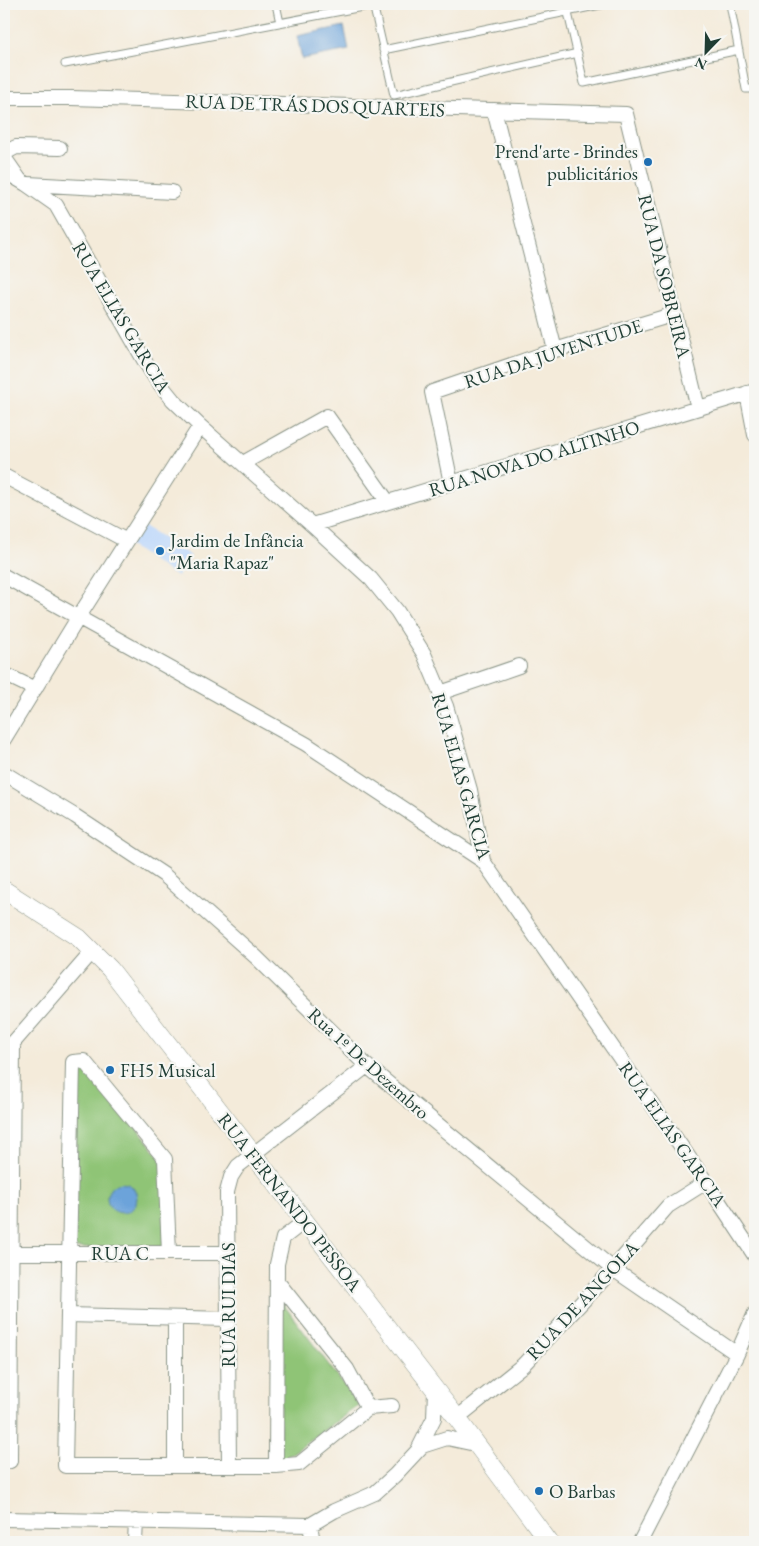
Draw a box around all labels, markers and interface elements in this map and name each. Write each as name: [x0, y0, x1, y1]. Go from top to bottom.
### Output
north arrow: [682, 28, 732, 78]
text: N: [692, 53, 710, 74]
street label: RUA DE TRÁS DOS QUARTEIS: [185, 88, 445, 123]
place label: Prend'arte - Brindes publicitários: [495, 139, 638, 186]
marker: Prend'arte - Brindes publicitários: [642, 156, 654, 168]
street label: RUA DA SOBREIRA: [632, 192, 697, 361]
street label: RUA ELIAS GARCIA: [67, 237, 177, 398]
street label: RUA DA JUVENTUDE: [461, 313, 646, 394]
street label: RUA NOVA DO ALTINHO: [426, 414, 643, 502]
place label: Jardim de Infância "Maria Rapaz": [168, 528, 304, 575]
marker: Jardim de Infância "Maria Rapaz": [154, 545, 166, 557]
street label: RUA ELIAS GARCIA: [426, 690, 498, 863]
street label: Rua 1º De Dezembro: [302, 1002, 435, 1125]
street label: RUA ELIAS GARCIA: [613, 1057, 733, 1213]
place label: FH5 Musical: [120, 1058, 216, 1083]
marker: FH5 Musical: [104, 1064, 116, 1076]
street label: RUA FERNANDO PESSOA: [212, 1108, 368, 1297]
street label: RUA DE ANGOLA: [521, 1235, 645, 1365]
street label: RUA C: [91, 1241, 149, 1266]
street label: RUA RUI DIAS: [216, 1242, 241, 1368]
place label: O Barbas: [549, 1479, 616, 1504]
marker: O Barbas: [533, 1485, 545, 1497]

